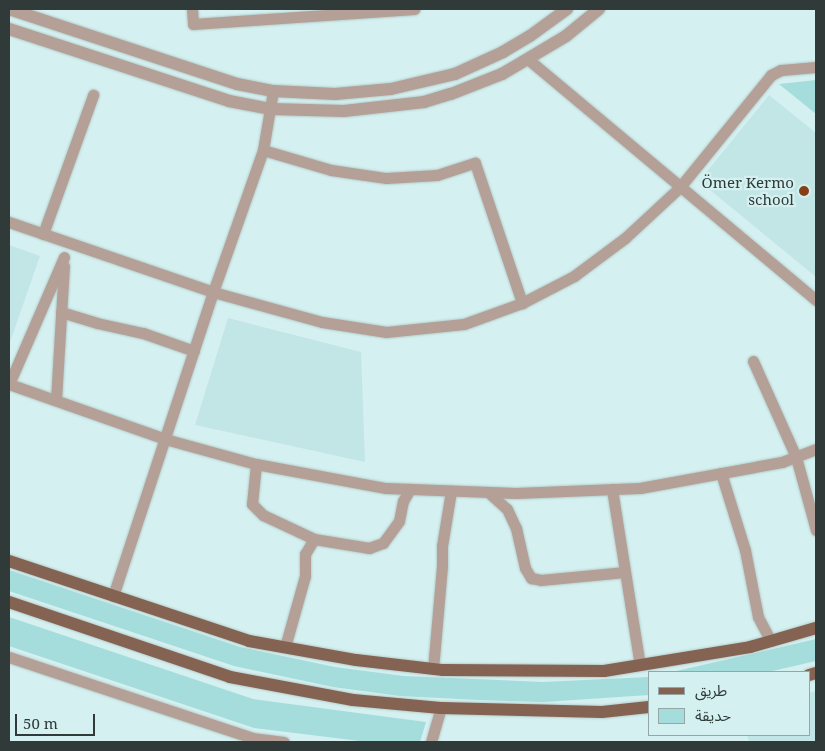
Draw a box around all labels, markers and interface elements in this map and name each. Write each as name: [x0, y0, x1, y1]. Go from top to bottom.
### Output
place label: Ömer Kermo school: [702, 173, 794, 208]
marker: Ömer Kermo school: [798, 185, 810, 197]
legend: [648, 671, 810, 736]
text: طريق: [695, 680, 727, 700]
scale bar: [18, 704, 98, 736]
text: حديقة: [695, 705, 731, 725]
text: 50 m: [23, 713, 58, 733]

